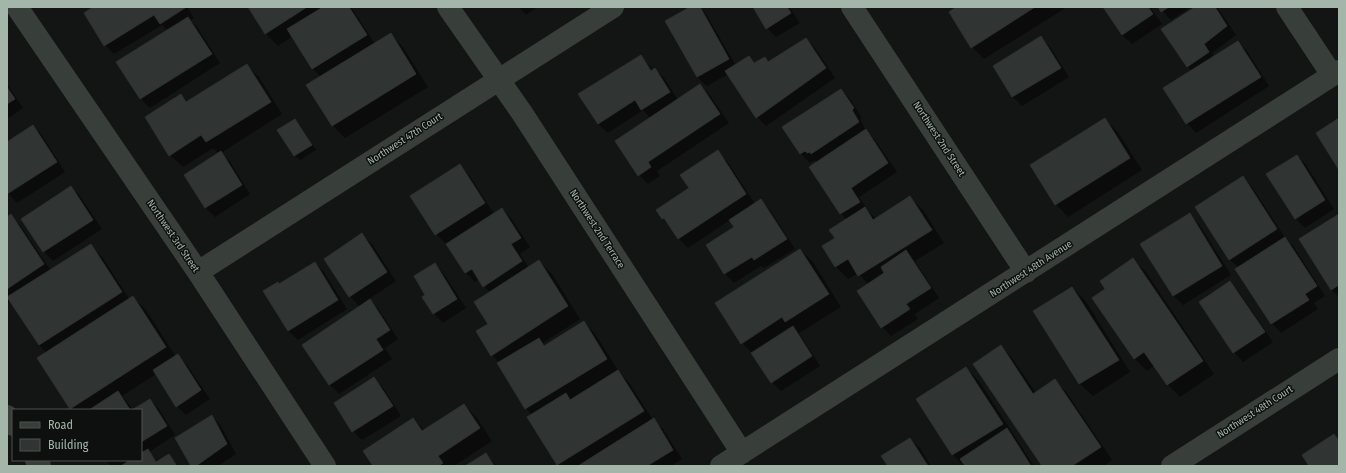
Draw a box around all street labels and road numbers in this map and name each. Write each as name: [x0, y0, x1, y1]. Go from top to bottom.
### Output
street label: Northwest 2nd Street: [910, 99, 968, 179]
street label: Northwest 47th Court: [365, 110, 445, 168]
street label: Northwest 2nd Terrace: [567, 187, 627, 271]
street label: Northwest 3rd Street: [144, 198, 202, 275]
street label: Northwest 48th Avenue: [988, 238, 1074, 300]
street label: Northwest 48th Court: [1215, 383, 1296, 441]

